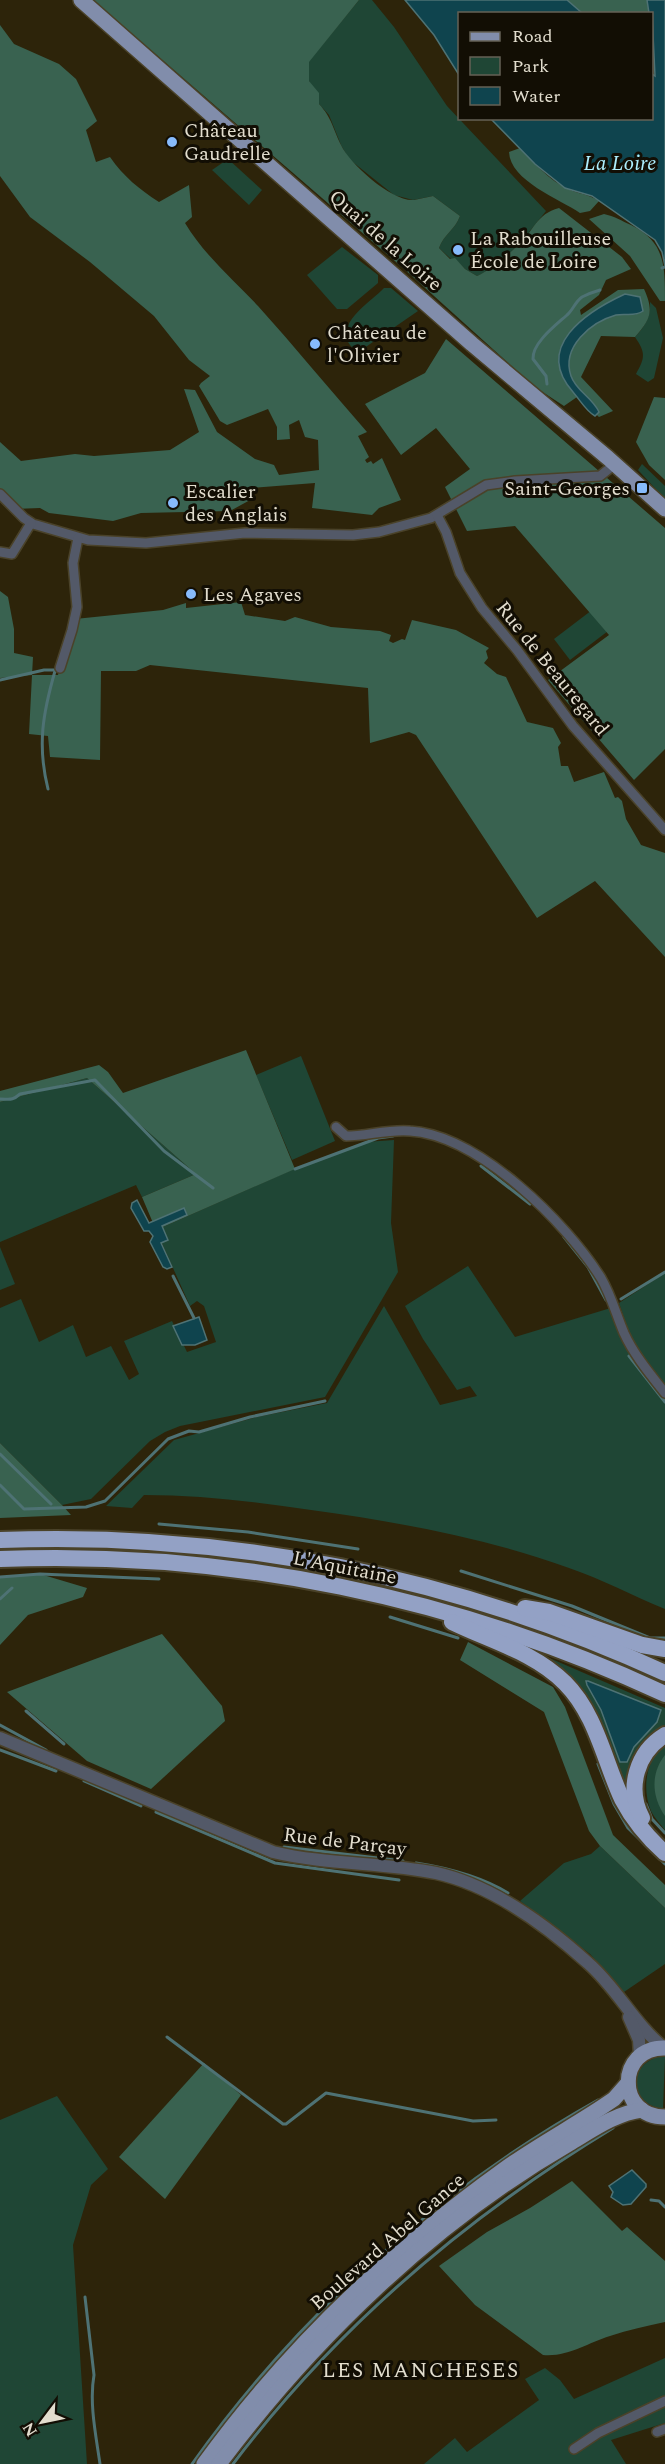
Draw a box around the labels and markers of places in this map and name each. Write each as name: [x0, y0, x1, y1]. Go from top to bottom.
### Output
place label: Château Gaudrelle: [184, 116, 271, 169]
marker: Château Gaudrelle: [165, 135, 179, 149]
place label: La Rabouilleuse École de Loire: [470, 224, 611, 277]
marker: La Rabouilleuse École de Loire: [451, 243, 465, 257]
place label: Château de l'Olivier: [327, 318, 427, 371]
marker: Château de l'Olivier: [308, 337, 322, 351]
place label: Saint-Georges: [504, 474, 630, 504]
place label: Escalier des Anglais: [185, 477, 287, 530]
marker: Saint-Georges: [635, 481, 649, 495]
marker: Escalier des Anglais: [166, 496, 180, 510]
place label: Les Agaves: [203, 580, 302, 610]
marker: Les Agaves: [184, 587, 198, 601]

